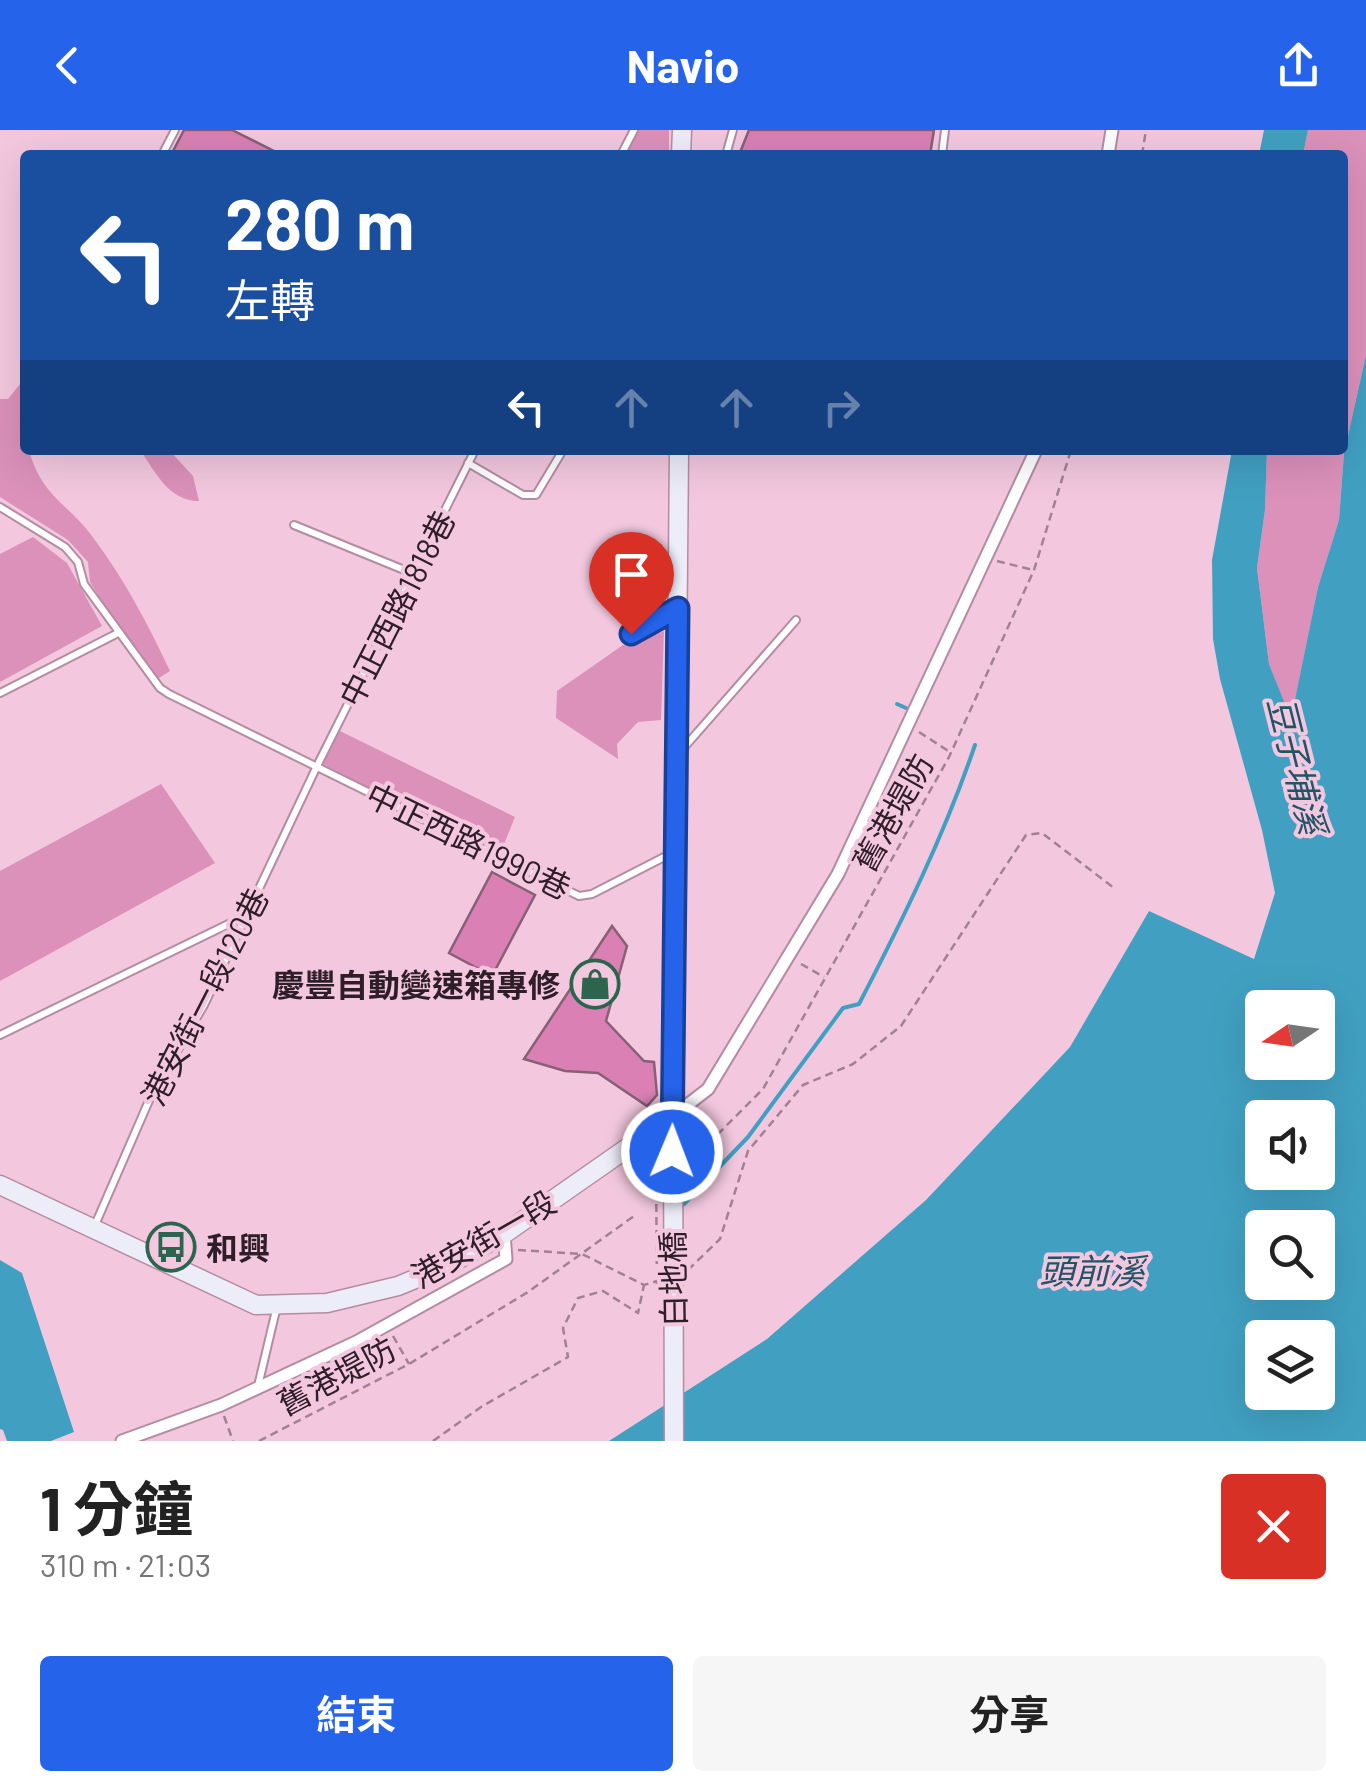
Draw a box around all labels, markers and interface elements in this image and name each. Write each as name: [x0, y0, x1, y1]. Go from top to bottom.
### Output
icon: back: [40, 38, 95, 93]
text: Navio: [627, 38, 740, 92]
icon: share: [1271, 38, 1326, 93]
text: 280 m: [225, 180, 414, 264]
icon: left: [60, 190, 190, 320]
text: 左轉: [225, 272, 315, 326]
icon: left: [499, 380, 554, 435]
icon: ahead: [604, 380, 659, 435]
icon: ahead: [709, 380, 764, 435]
icon: right: [814, 380, 869, 435]
street label: 中正西路1818巷: [330, 504, 462, 712]
pin: [589, 532, 674, 635]
icon: arrive: [604, 547, 659, 602]
water label: 豆子埔溪: [1261, 692, 1337, 843]
street label: 舊港堤防: [844, 747, 940, 877]
street label: 中正西路1990巷: [361, 774, 577, 906]
street label: 港安街一段120巷: [133, 881, 275, 1111]
shop icon: 慶豐自動變速箱專修: [569, 958, 621, 1010]
place label: 慶豐自動變速箱專修: [272, 965, 560, 1003]
north arrow: [1245, 990, 1335, 1080]
map controls: [1245, 990, 1335, 1410]
position arrow: [620, 1100, 724, 1204]
button: sound: [1245, 1100, 1335, 1190]
street label: 港安街一段: [404, 1182, 562, 1294]
button: search: [1245, 1210, 1335, 1300]
bus stop icon: 和興: [145, 1221, 197, 1273]
place label: 和興: [206, 1228, 270, 1266]
street label: 白地橋: [652, 1231, 692, 1327]
water label: 頭前溪: [1039, 1249, 1149, 1291]
button: layers: [1245, 1320, 1335, 1410]
street label: 舊港堤防: [271, 1328, 401, 1422]
text: 1 分鐘: [40, 1471, 193, 1543]
button: close: [1221, 1474, 1326, 1579]
text: 310 m · 21:03: [40, 1545, 211, 1583]
button: 結束: [40, 1656, 673, 1771]
button: 分享: [693, 1656, 1326, 1771]

